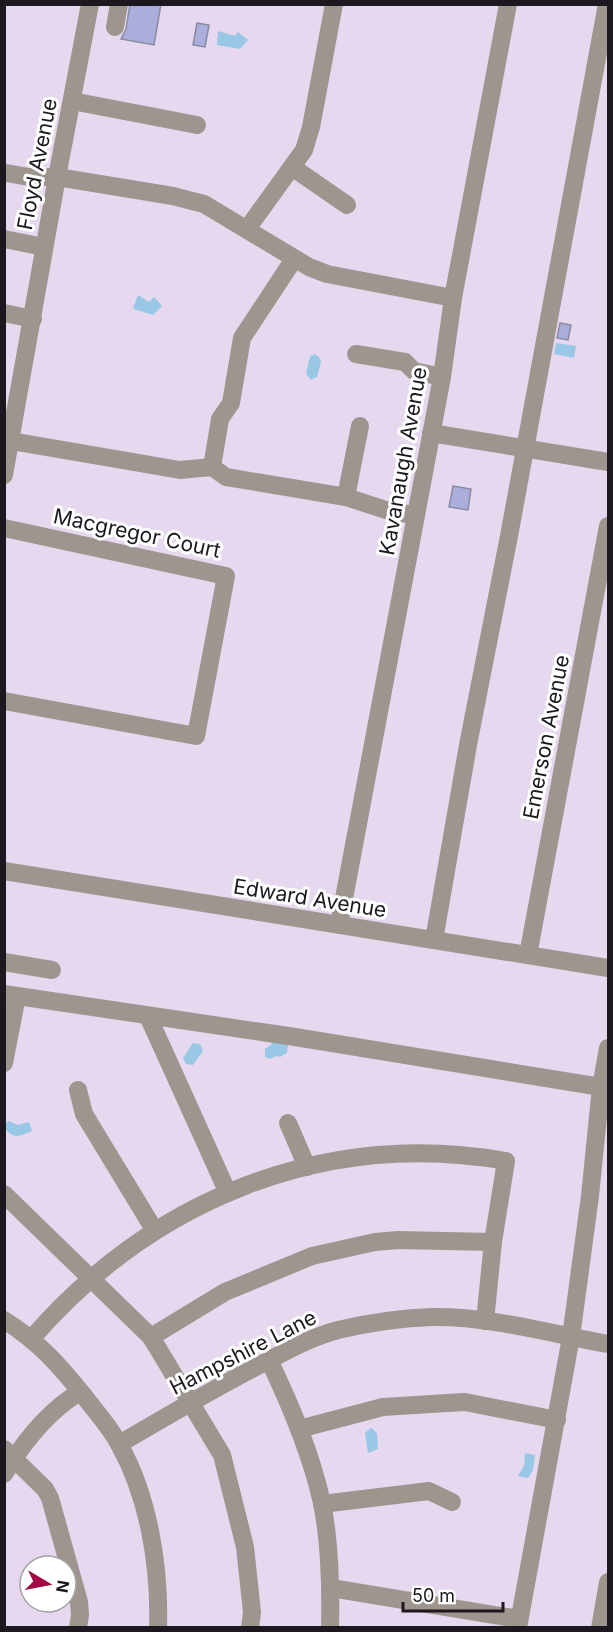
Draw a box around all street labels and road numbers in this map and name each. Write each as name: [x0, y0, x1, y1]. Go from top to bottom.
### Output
street label: Floyd Avenue: [12, 96, 62, 232]
street label: Kavanaugh Avenue: [374, 365, 432, 557]
street label: Macgregor Court: [51, 503, 223, 563]
street label: Emerson Avenue: [518, 653, 574, 821]
street label: Edward Avenue: [232, 874, 388, 922]
street label: Hampshire Lane: [165, 1304, 321, 1400]

